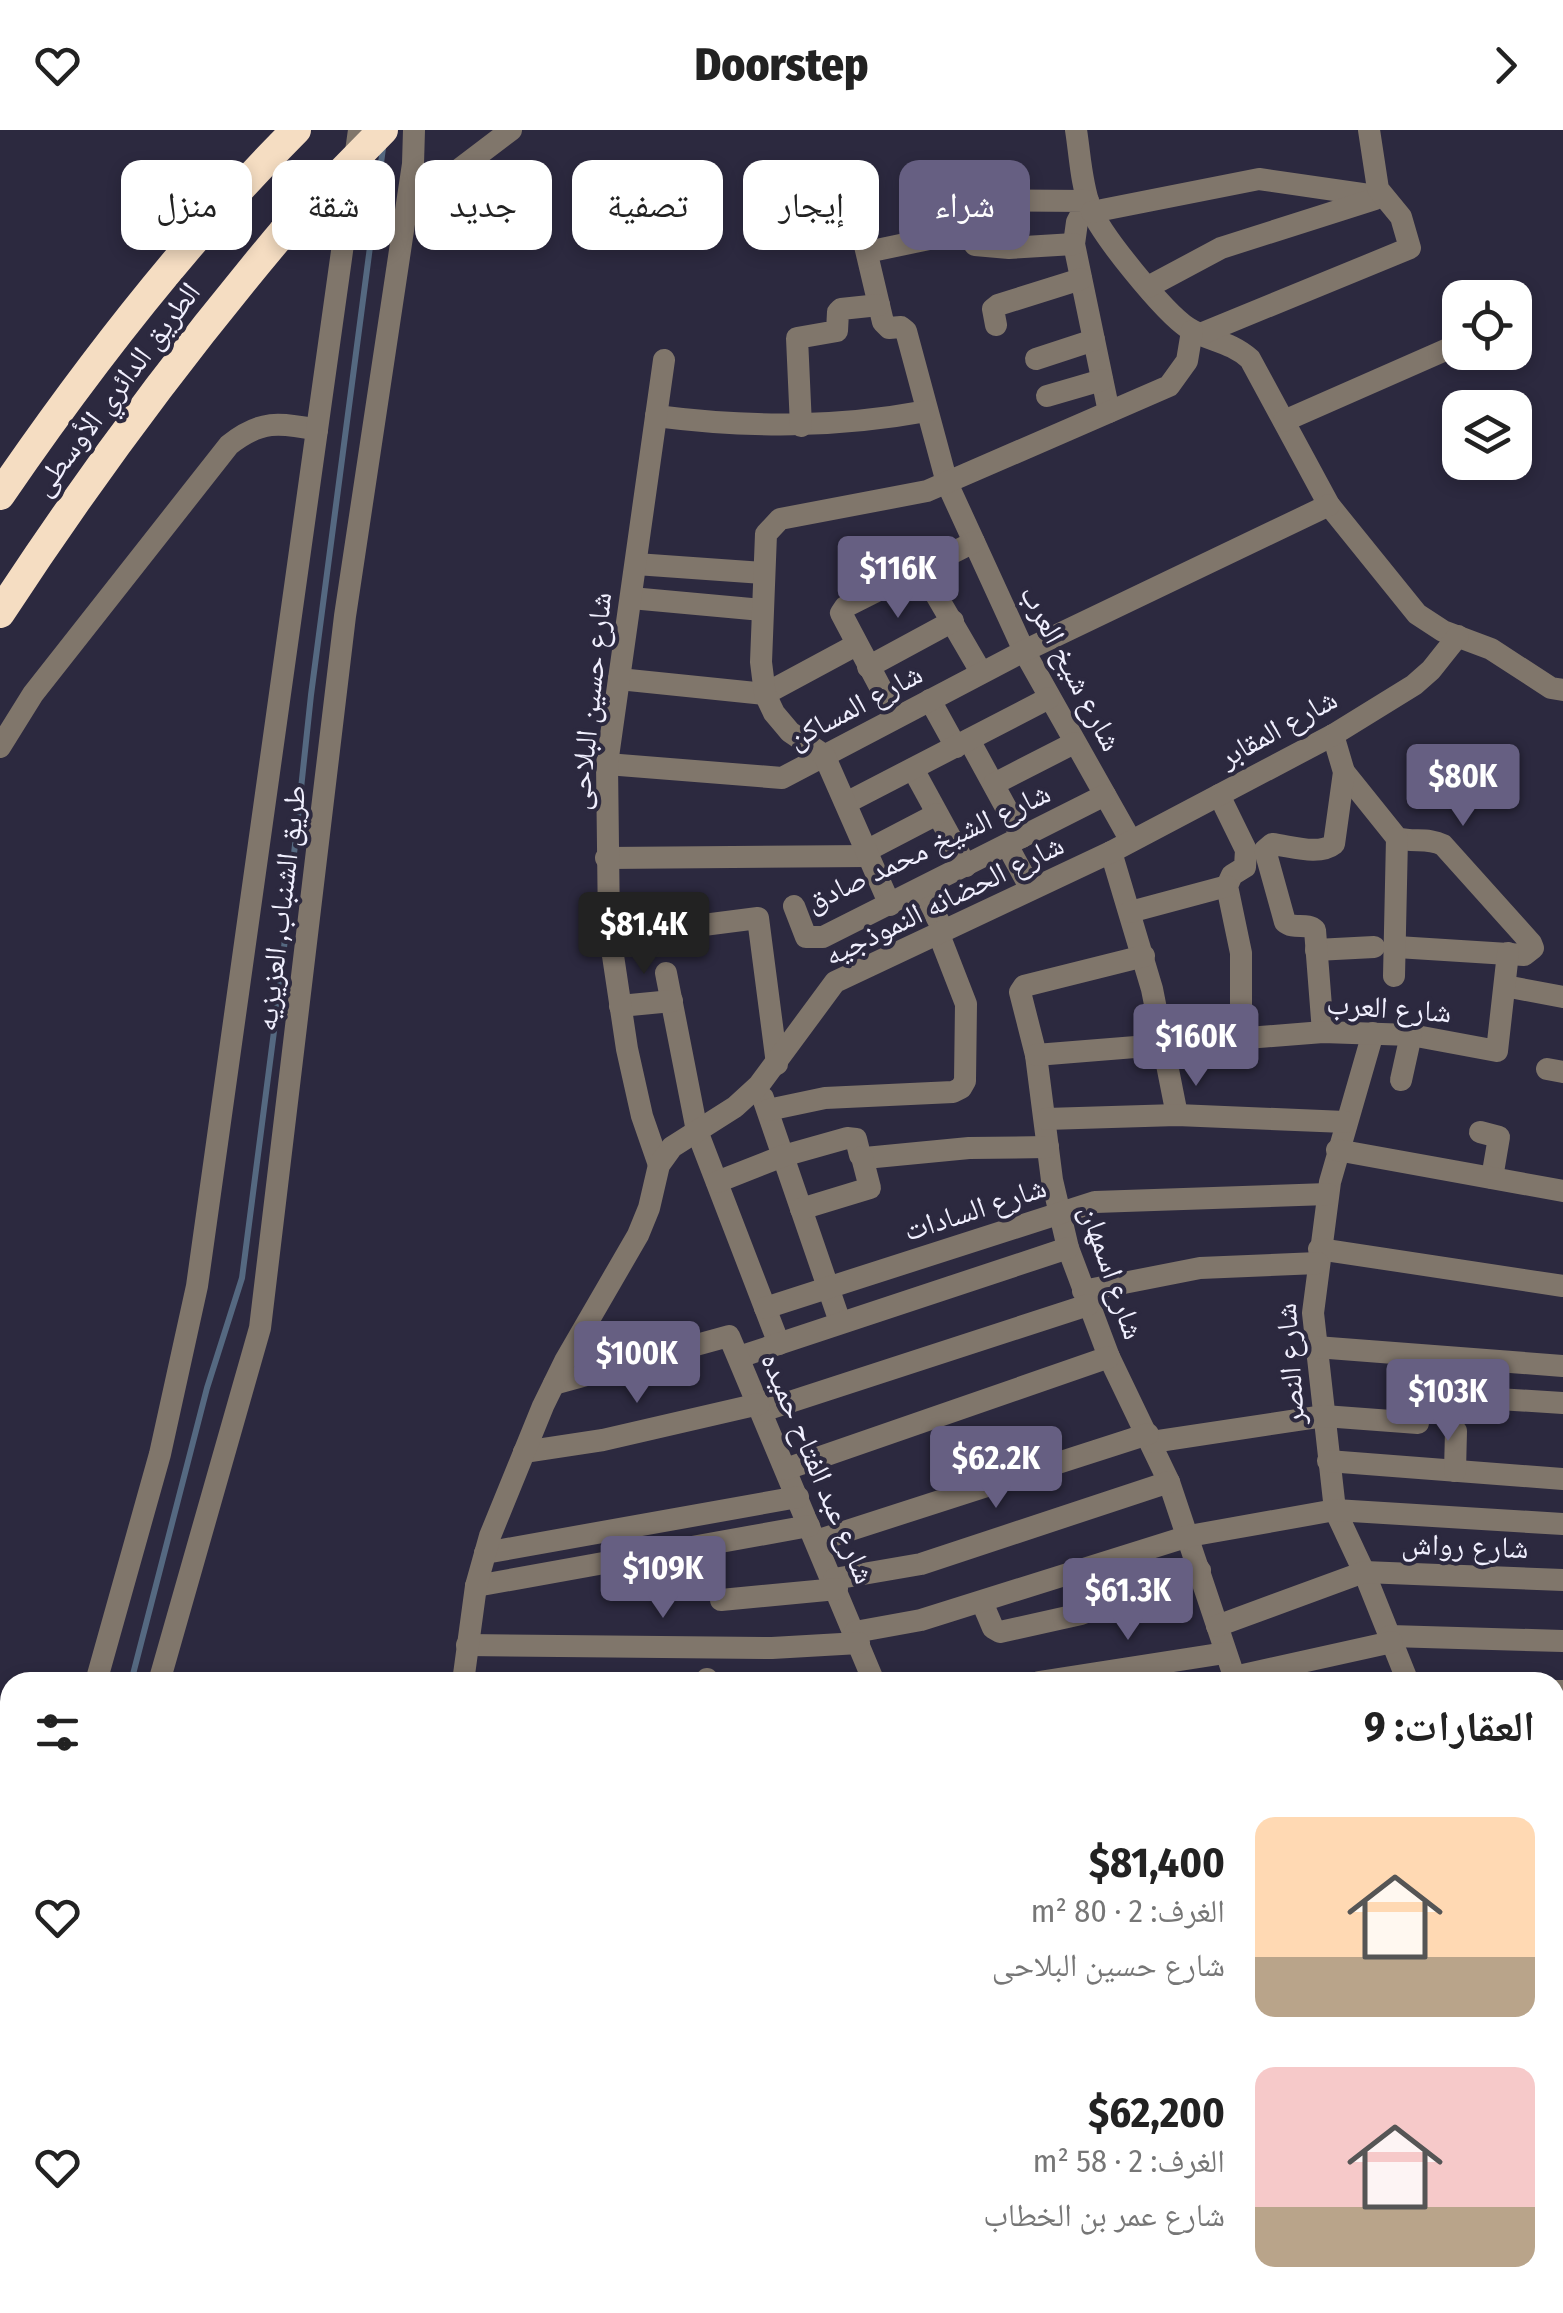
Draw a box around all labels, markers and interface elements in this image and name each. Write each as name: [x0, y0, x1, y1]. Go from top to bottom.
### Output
icon: heart: [30, 38, 85, 93]
text: Doorstep: [694, 38, 869, 92]
icon: forward: [1478, 38, 1533, 93]
chip: منزل: [121, 160, 252, 250]
chip: شقة: [272, 160, 395, 250]
chip: جديد: [415, 160, 552, 250]
chip: تصفية: [572, 160, 723, 250]
chip: إيجار: [743, 160, 879, 250]
chip: شراء: [899, 160, 1030, 250]
street label: الطريق الدائري الأوسطى: [24, 275, 212, 506]
map controls: [1442, 280, 1532, 480]
button: locate: [1442, 280, 1532, 370]
button: layers: [1442, 390, 1532, 480]
pin: $116K: [828, 536, 968, 621]
text: $116K: [860, 549, 936, 587]
street label: شارع شيخ العرب: [1011, 579, 1130, 758]
street label: شارع حسين البلاحى: [561, 590, 620, 812]
street label: شارع المساكن: [781, 655, 929, 757]
street label: شارع المقابر: [1212, 681, 1344, 777]
pin: $80K: [1404, 744, 1522, 829]
text: $80K: [1429, 757, 1497, 795]
street label: شارع الشيخ محمد صادق: [800, 775, 1056, 920]
street label: طريق الشنباب, العزيزيه: [248, 783, 314, 1033]
street label: شارع الحضانه النموذجيه: [818, 826, 1070, 974]
pin: $81.4K: [563, 892, 725, 977]
text: $81.4K: [600, 905, 688, 943]
street label: شارع العرب: [1325, 986, 1453, 1031]
pin: $160K: [1126, 1004, 1266, 1089]
text: $160K: [1155, 1017, 1237, 1055]
street label: شارع السادات: [899, 1169, 1051, 1250]
street label: شارع اسمهان: [1071, 1200, 1152, 1344]
street label: شارع النصر: [1268, 1302, 1313, 1427]
pin: $100K: [567, 1321, 707, 1406]
text: $100K: [596, 1334, 678, 1372]
street label: شارع عبد الفتاح حميده: [752, 1347, 883, 1589]
pin: $103K: [1378, 1359, 1518, 1444]
text: $103K: [1408, 1372, 1488, 1410]
pin: $62.2K: [915, 1426, 1077, 1511]
text: $62.2K: [952, 1439, 1040, 1477]
street label: شارع رواش: [1401, 1526, 1529, 1567]
pin: $109K: [593, 1536, 733, 1621]
text: $109K: [623, 1549, 703, 1587]
pin: $61.3K: [1047, 1558, 1209, 1643]
text: $61.3K: [1085, 1571, 1171, 1609]
text: العقارات: 9: [1364, 1702, 1535, 1752]
icon: filters: [30, 1705, 85, 1760]
text: $81,400: [1089, 1838, 1225, 1888]
icon: home: [1335, 1857, 1455, 1977]
icon: heart: [30, 1890, 85, 1945]
text: الغرف: 2 · 80 m²: [1031, 1892, 1225, 1930]
text: شارع حسين البلاحى: [992, 1946, 1225, 1984]
text: $62,200: [1088, 2088, 1225, 2138]
icon: home: [1335, 2107, 1455, 2227]
icon: heart: [30, 2140, 85, 2195]
text: الغرف: 2 · 58 m²: [1033, 2142, 1225, 2180]
text: شارع عمر بن الخطاب: [983, 2196, 1225, 2234]

